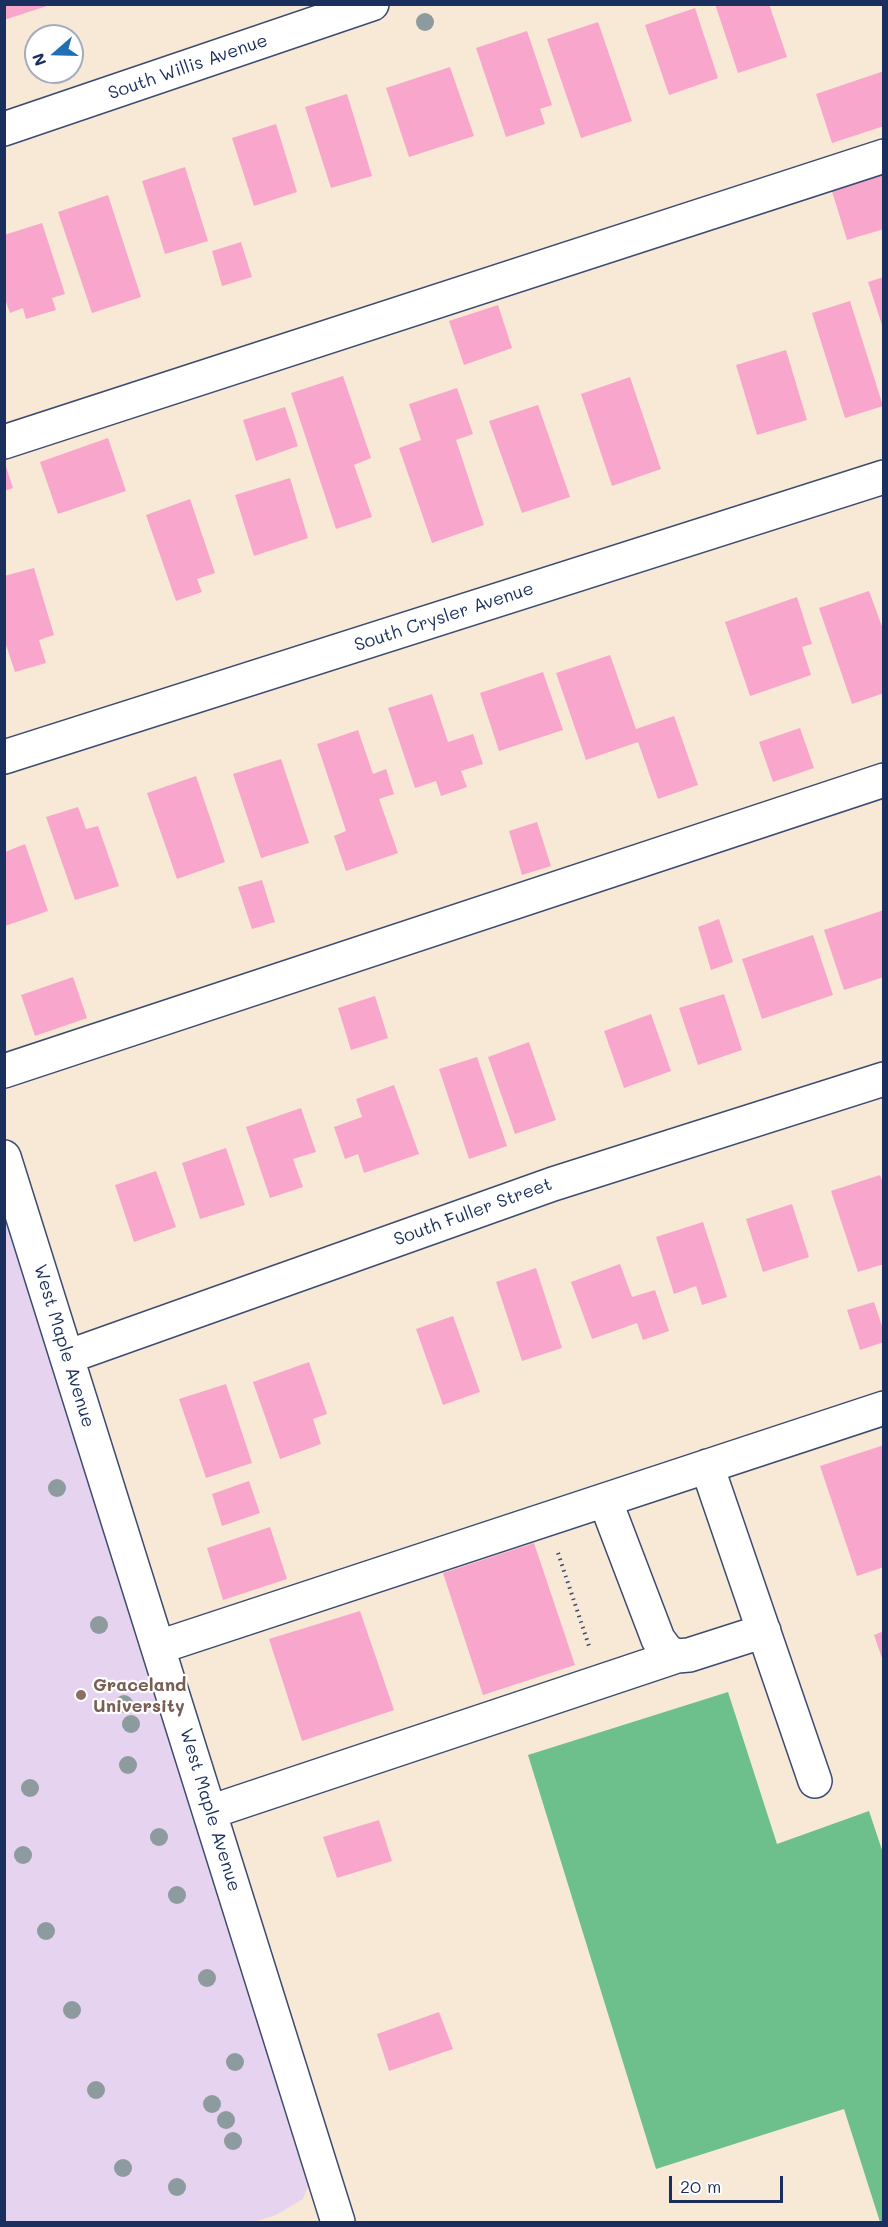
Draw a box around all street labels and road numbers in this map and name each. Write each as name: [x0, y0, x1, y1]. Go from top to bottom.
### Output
street label: South Willis Avenue: [105, 30, 271, 104]
street label: South Crysler Avenue: [352, 578, 536, 656]
street label: South Fuller Street: [391, 1173, 555, 1251]
street label: West Maple Avenue: [29, 1262, 99, 1430]
street label: West Maple Avenue: [175, 1726, 245, 1894]

